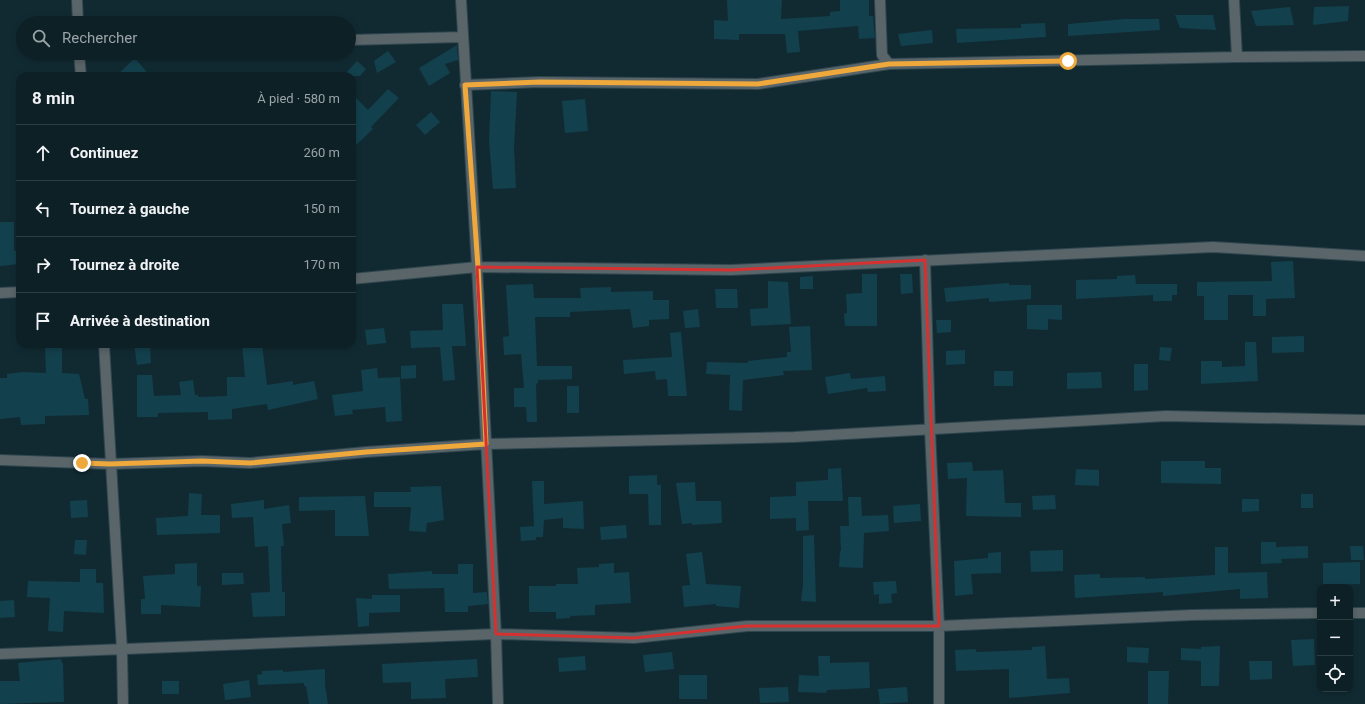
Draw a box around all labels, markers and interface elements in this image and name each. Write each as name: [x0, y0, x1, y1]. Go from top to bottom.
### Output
search box: [16, 16, 356, 60]
icon: search: [30, 27, 52, 49]
text: Rechercher: [62, 29, 137, 47]
route start: [1059, 52, 1077, 70]
text: 8 min: [32, 88, 75, 108]
text: À pied · 580 m: [257, 91, 340, 106]
icon: ahead: [32, 142, 54, 164]
text: Continuez: [70, 144, 138, 162]
text: 260 m: [303, 145, 340, 160]
icon: left: [32, 198, 54, 220]
text: Tournez à gauche: [70, 200, 189, 218]
text: 150 m: [303, 201, 340, 216]
icon: right: [32, 254, 54, 276]
text: Tournez à droite: [70, 256, 179, 274]
text: 170 m: [303, 257, 340, 272]
icon: arrive: [32, 310, 54, 332]
text: Arrivée à destination: [70, 312, 210, 330]
route end: [73, 454, 91, 472]
map controls: [1317, 584, 1353, 692]
button: +: [1317, 584, 1353, 620]
button: −: [1317, 620, 1353, 656]
button: locate: [1317, 656, 1353, 692]

